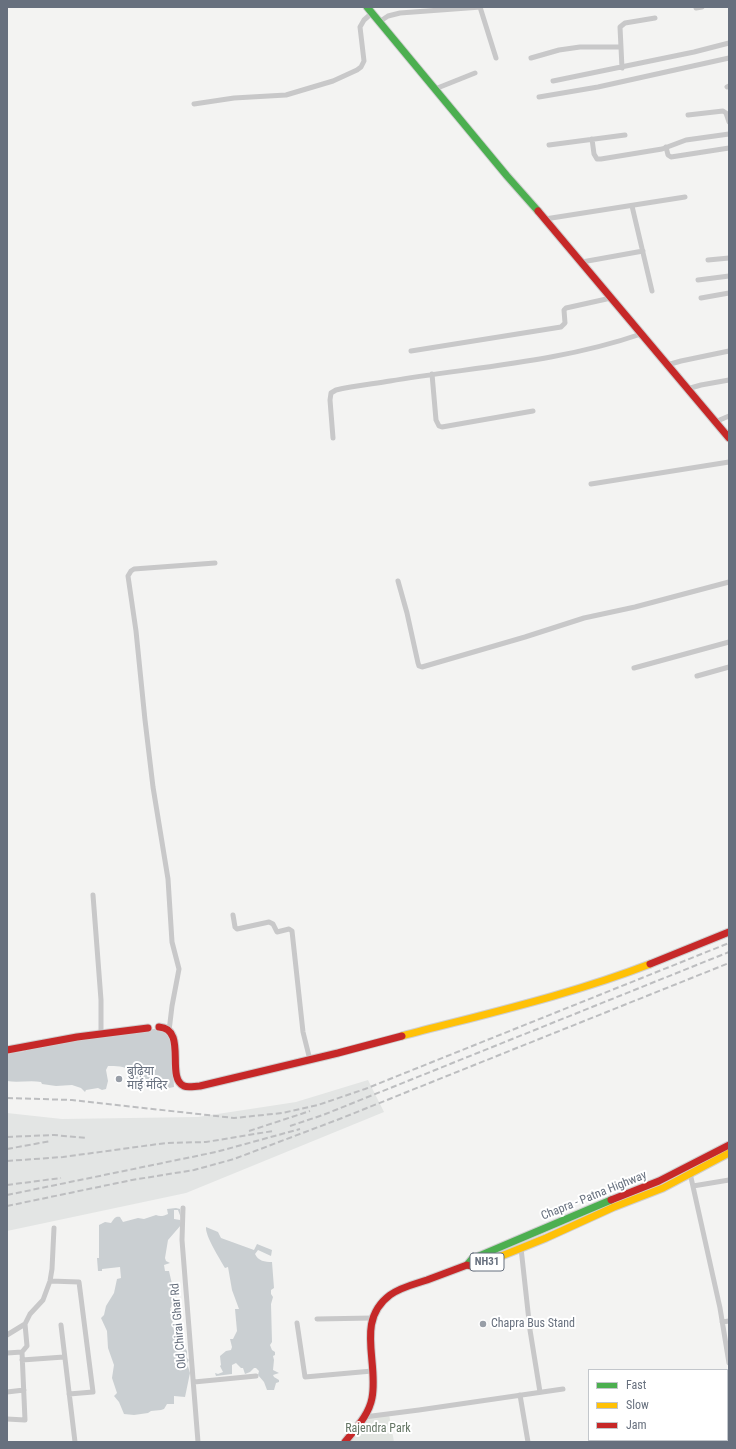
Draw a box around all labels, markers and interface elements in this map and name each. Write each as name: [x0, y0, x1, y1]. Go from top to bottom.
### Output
place label: बुढ़िया माई मंदिर: [127, 1065, 167, 1093]
marker: बुढ़िया माई मंदिर: [114, 1074, 124, 1084]
street label: Chapra - Patna Highway: [539, 1168, 649, 1224]
road number: NH31: [470, 1253, 504, 1271]
street label: Old Chirai Ghar Rd: [168, 1283, 190, 1369]
place label: Chapra Bus Stand: [491, 1317, 575, 1331]
marker: Chapra Bus Stand: [478, 1319, 488, 1329]
legend: [588, 1369, 728, 1441]
text: Fast: [626, 1378, 646, 1392]
text: Slow: [626, 1398, 649, 1412]
text: Jam: [626, 1418, 647, 1432]
park label: Rajendra Park: [345, 1422, 411, 1436]

